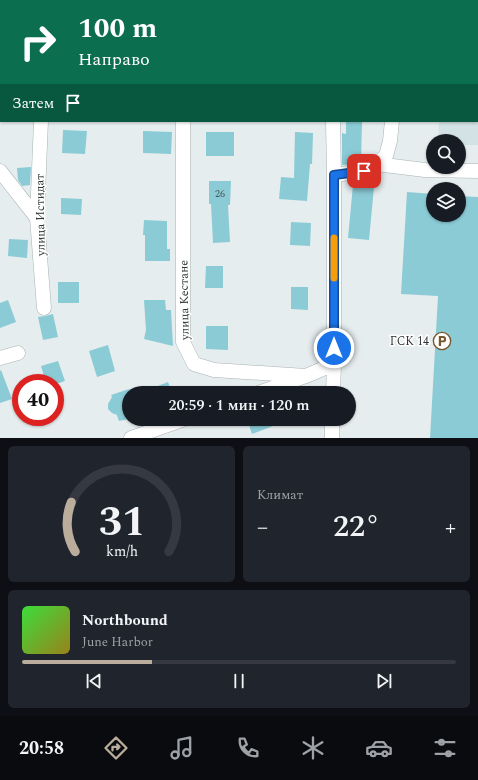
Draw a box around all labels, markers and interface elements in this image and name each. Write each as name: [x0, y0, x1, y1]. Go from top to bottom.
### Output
text: 100 m: [78, 7, 157, 50]
icon: right: [12, 16, 64, 68]
text: Направо: [78, 46, 150, 73]
text: Затем: [12, 92, 54, 115]
icon: arrive: [62, 92, 84, 114]
map controls: [426, 134, 466, 222]
button: search: [426, 134, 466, 174]
pin: [347, 154, 381, 188]
icon: arrive: [353, 160, 375, 182]
street label: улица Истидат: [30, 174, 51, 257]
button: layers: [426, 182, 466, 222]
house number: 26: [215, 186, 225, 202]
street label: улица Кестане: [174, 260, 195, 341]
position arrow: [313, 327, 355, 369]
parking icon: ГСК 14: [432, 331, 452, 351]
place label: ГСК 14: [390, 332, 429, 351]
speed limit sign: 40: [12, 374, 64, 426]
text: 20:59 · 1 мин · 120 m: [169, 394, 309, 417]
text: Климат: [257, 485, 303, 505]
text: 31: [98, 491, 145, 554]
text: 22°: [333, 504, 380, 550]
text: −: [257, 511, 268, 544]
text: +: [445, 511, 456, 544]
text: km/h: [105, 541, 138, 563]
text: Northbound: [82, 609, 168, 632]
text: June Harbor: [82, 632, 153, 652]
icon: previous: [83, 670, 105, 692]
icon: pause: [228, 670, 250, 692]
icon: next: [373, 670, 395, 692]
icon: directions: [102, 734, 130, 762]
icon: music: [168, 734, 196, 762]
icon: phone: [234, 734, 262, 762]
icon: climate: [299, 734, 327, 762]
icon: car: [365, 734, 393, 762]
icon: filters: [431, 734, 459, 762]
text: 20:58: [19, 735, 64, 762]

